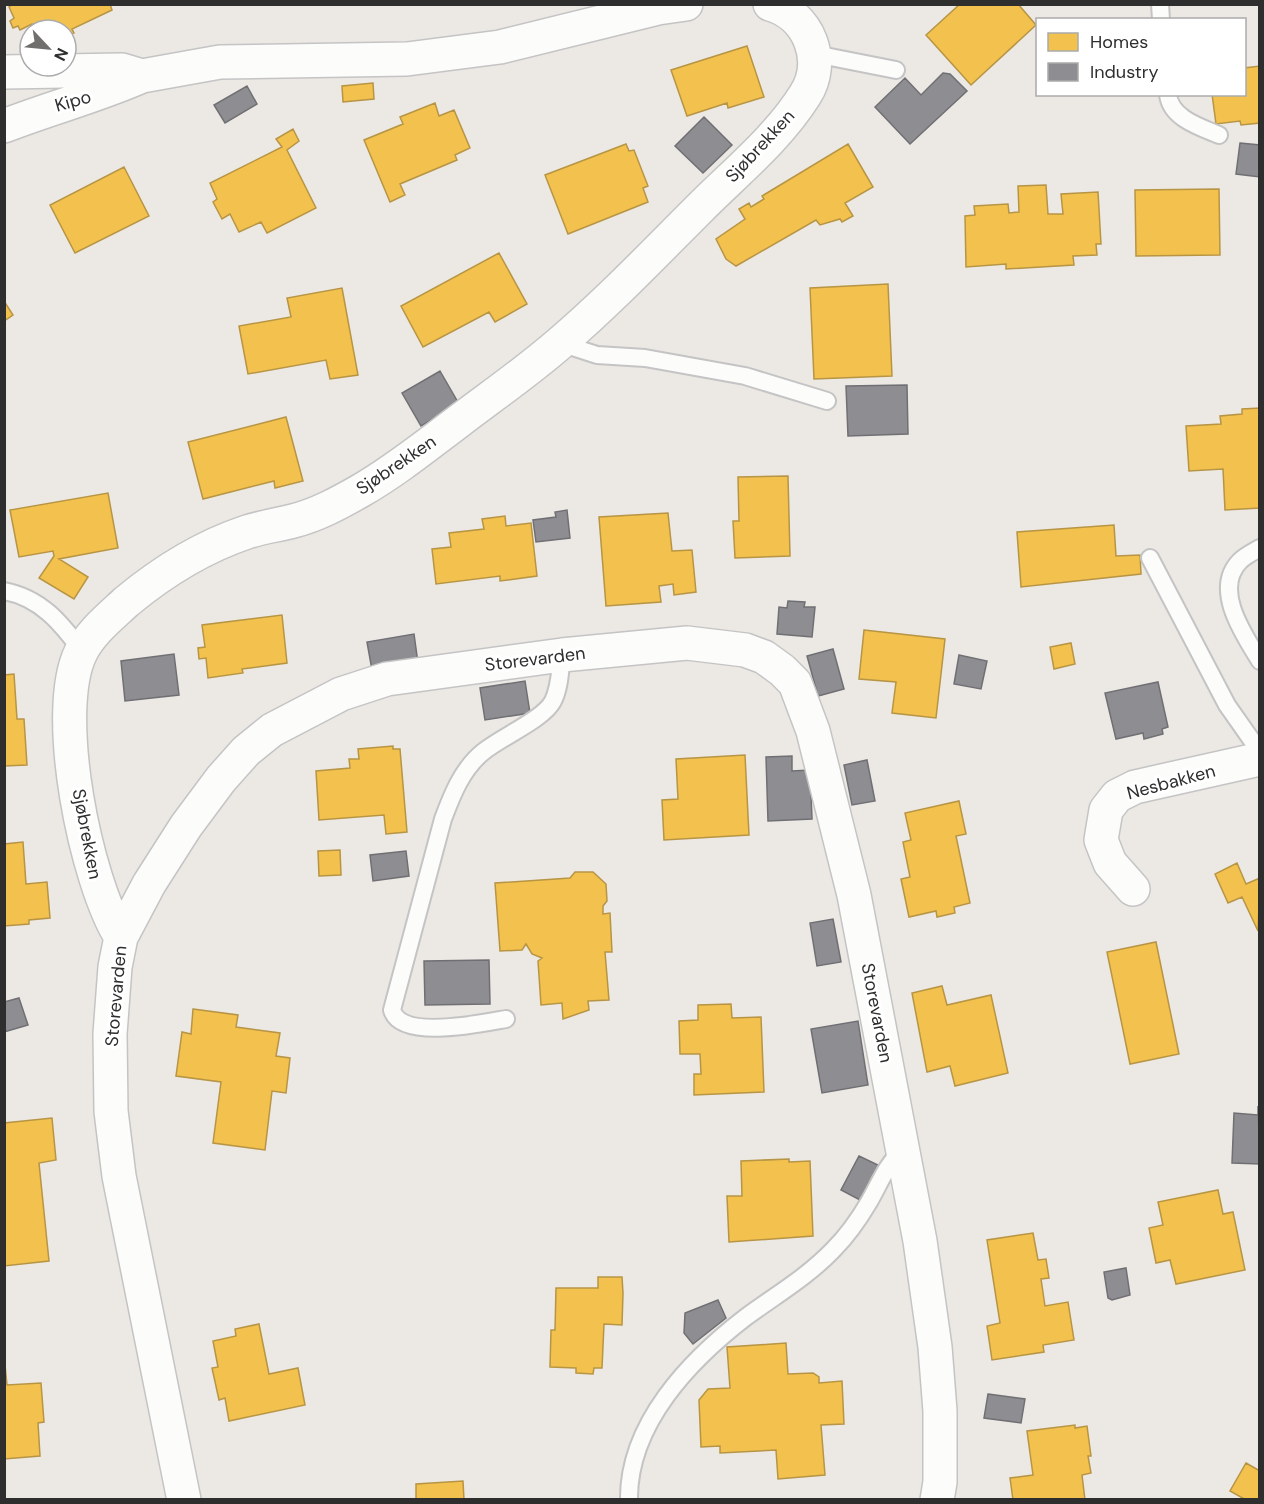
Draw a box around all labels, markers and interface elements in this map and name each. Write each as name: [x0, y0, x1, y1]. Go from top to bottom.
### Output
north arrow: [18, 18, 78, 78]
legend: [1036, 18, 1246, 96]
text: Homes: [1090, 30, 1148, 54]
text: N: [49, 45, 73, 64]
text: Industry: [1090, 60, 1159, 84]
street label: Kipo: [52, 84, 94, 118]
street label: Sjøbrekken: [720, 104, 800, 188]
street label: Sjøbrekken: [351, 429, 441, 501]
street label: Storevarden: [483, 641, 587, 677]
street label: Nesbakken: [1124, 759, 1218, 805]
street label: Sjøbrekken: [66, 787, 108, 881]
street label: Storevarden: [100, 945, 132, 1047]
street label: Storevarden: [856, 961, 898, 1065]

